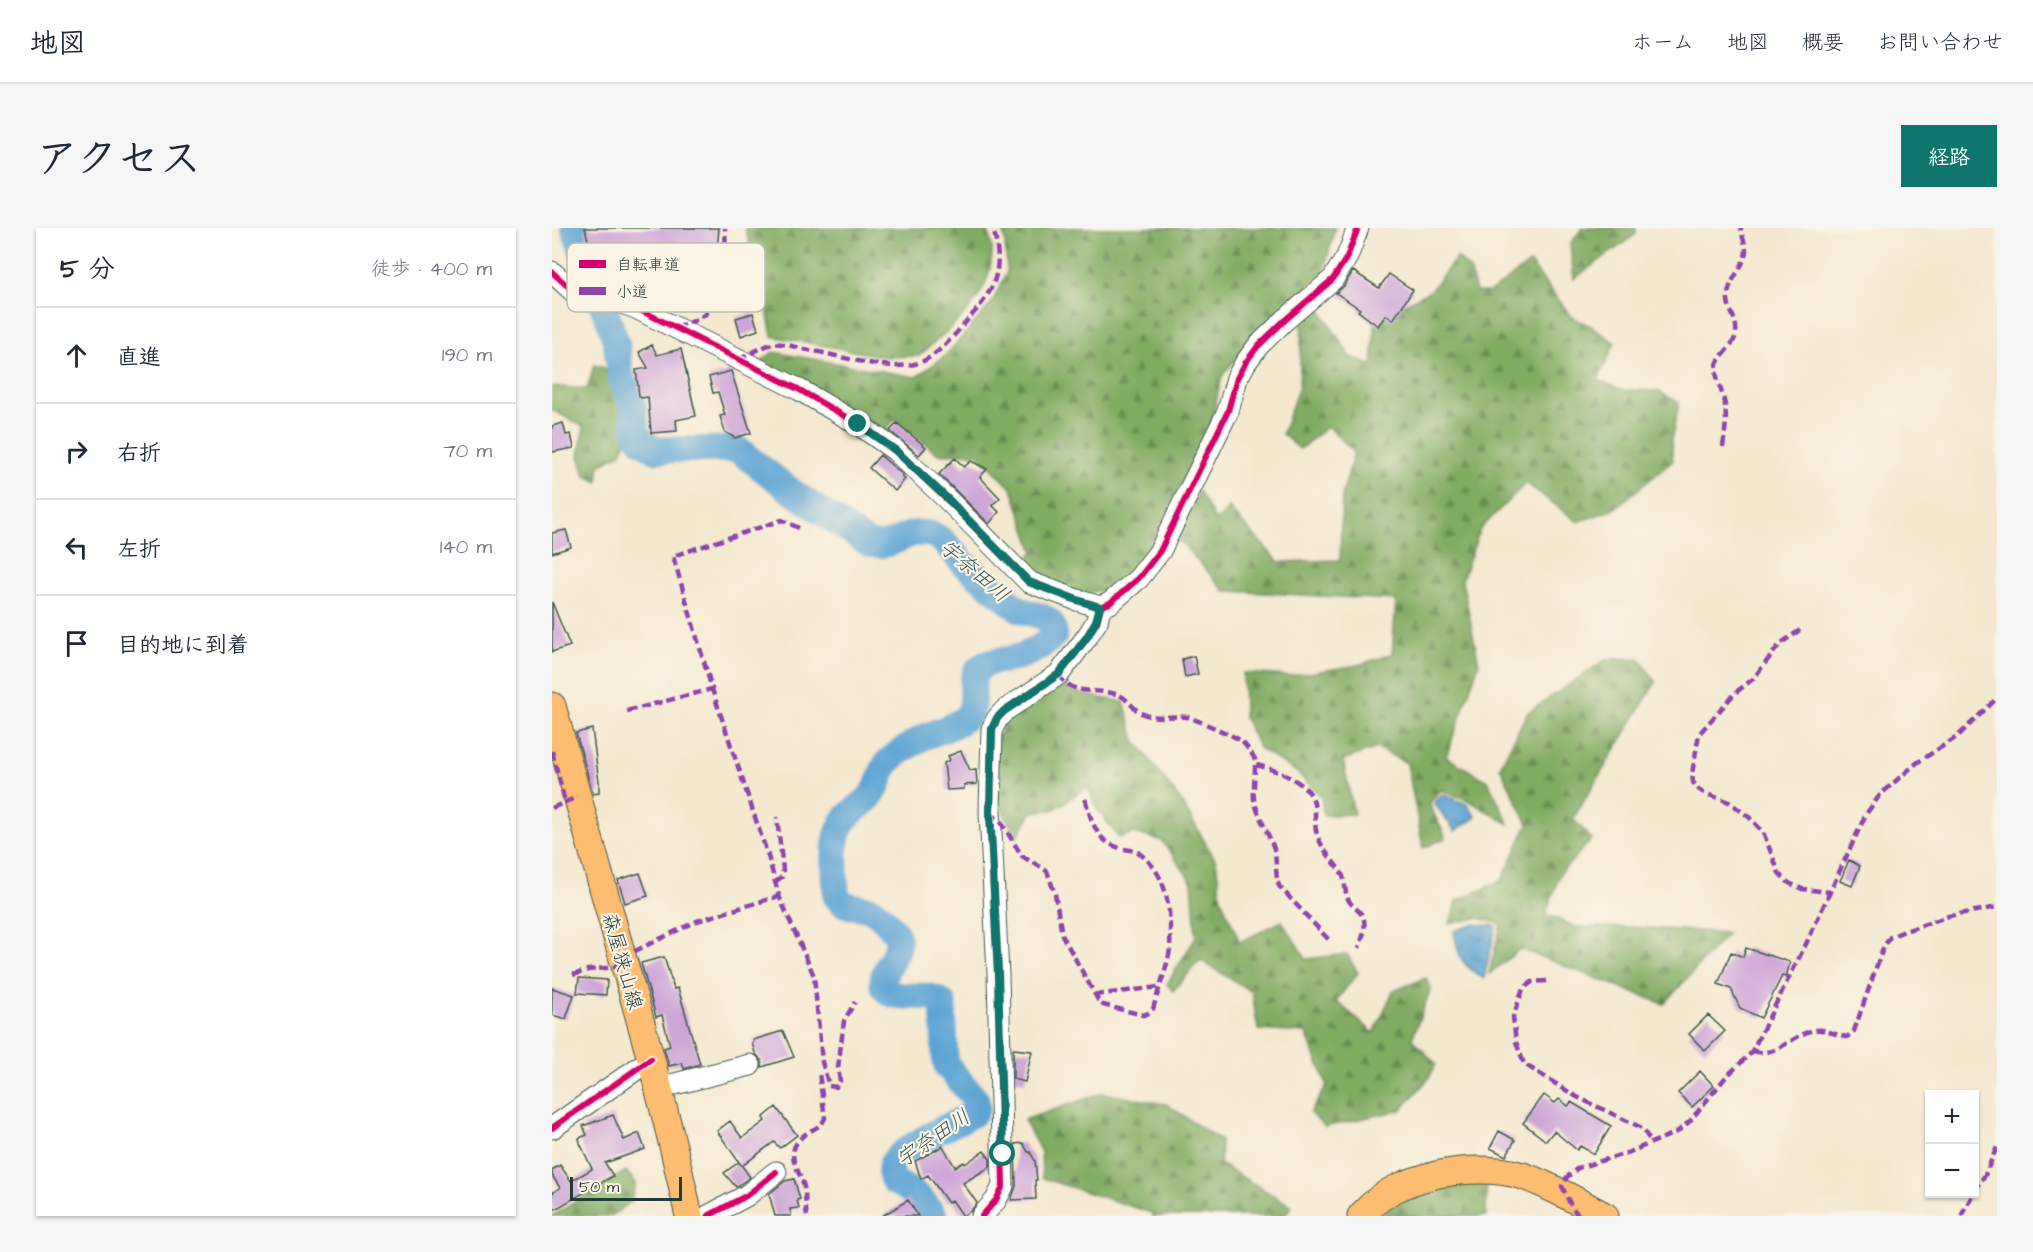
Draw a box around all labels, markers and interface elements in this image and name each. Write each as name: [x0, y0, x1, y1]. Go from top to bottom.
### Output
text: 地図: [30, 24, 86, 63]
text: ホーム: [1632, 28, 1694, 57]
text: 地図: [1727, 28, 1769, 57]
text: 概要: [1802, 28, 1844, 57]
text: お問い合わせ: [1877, 28, 2003, 57]
button: 経路: [1901, 125, 1997, 187]
text: アクセス: [36, 131, 201, 189]
legend: [567, 243, 765, 312]
text: 5 分: [60, 251, 115, 287]
text: 自転車道: [616, 254, 680, 276]
text: 徒歩 · 400 m: [371, 255, 492, 283]
text: 小道: [616, 281, 648, 303]
icon: ahead: [60, 339, 93, 372]
text: 190 m: [442, 341, 492, 369]
text: 直進: [117, 342, 161, 373]
route end: [844, 410, 870, 436]
icon: right: [60, 435, 93, 468]
text: 70 m: [444, 437, 492, 465]
text: 右折: [117, 438, 161, 469]
icon: left: [60, 531, 93, 564]
text: 140 m: [440, 533, 492, 561]
water label: 宇奈田川: [933, 533, 1016, 609]
text: 左折: [117, 534, 161, 565]
icon: arrive: [60, 627, 93, 660]
text: 目的地に到着: [117, 630, 249, 661]
street label: 森屋狭山線: [595, 909, 649, 1013]
map controls: [1925, 1090, 1979, 1198]
button: +: [1925, 1090, 1979, 1144]
water label: 宇奈田川: [891, 1102, 976, 1174]
route start: [989, 1140, 1015, 1166]
button: −: [1925, 1144, 1979, 1198]
scale bar: [570, 1174, 682, 1202]
text: 50 m: [579, 1176, 619, 1198]

